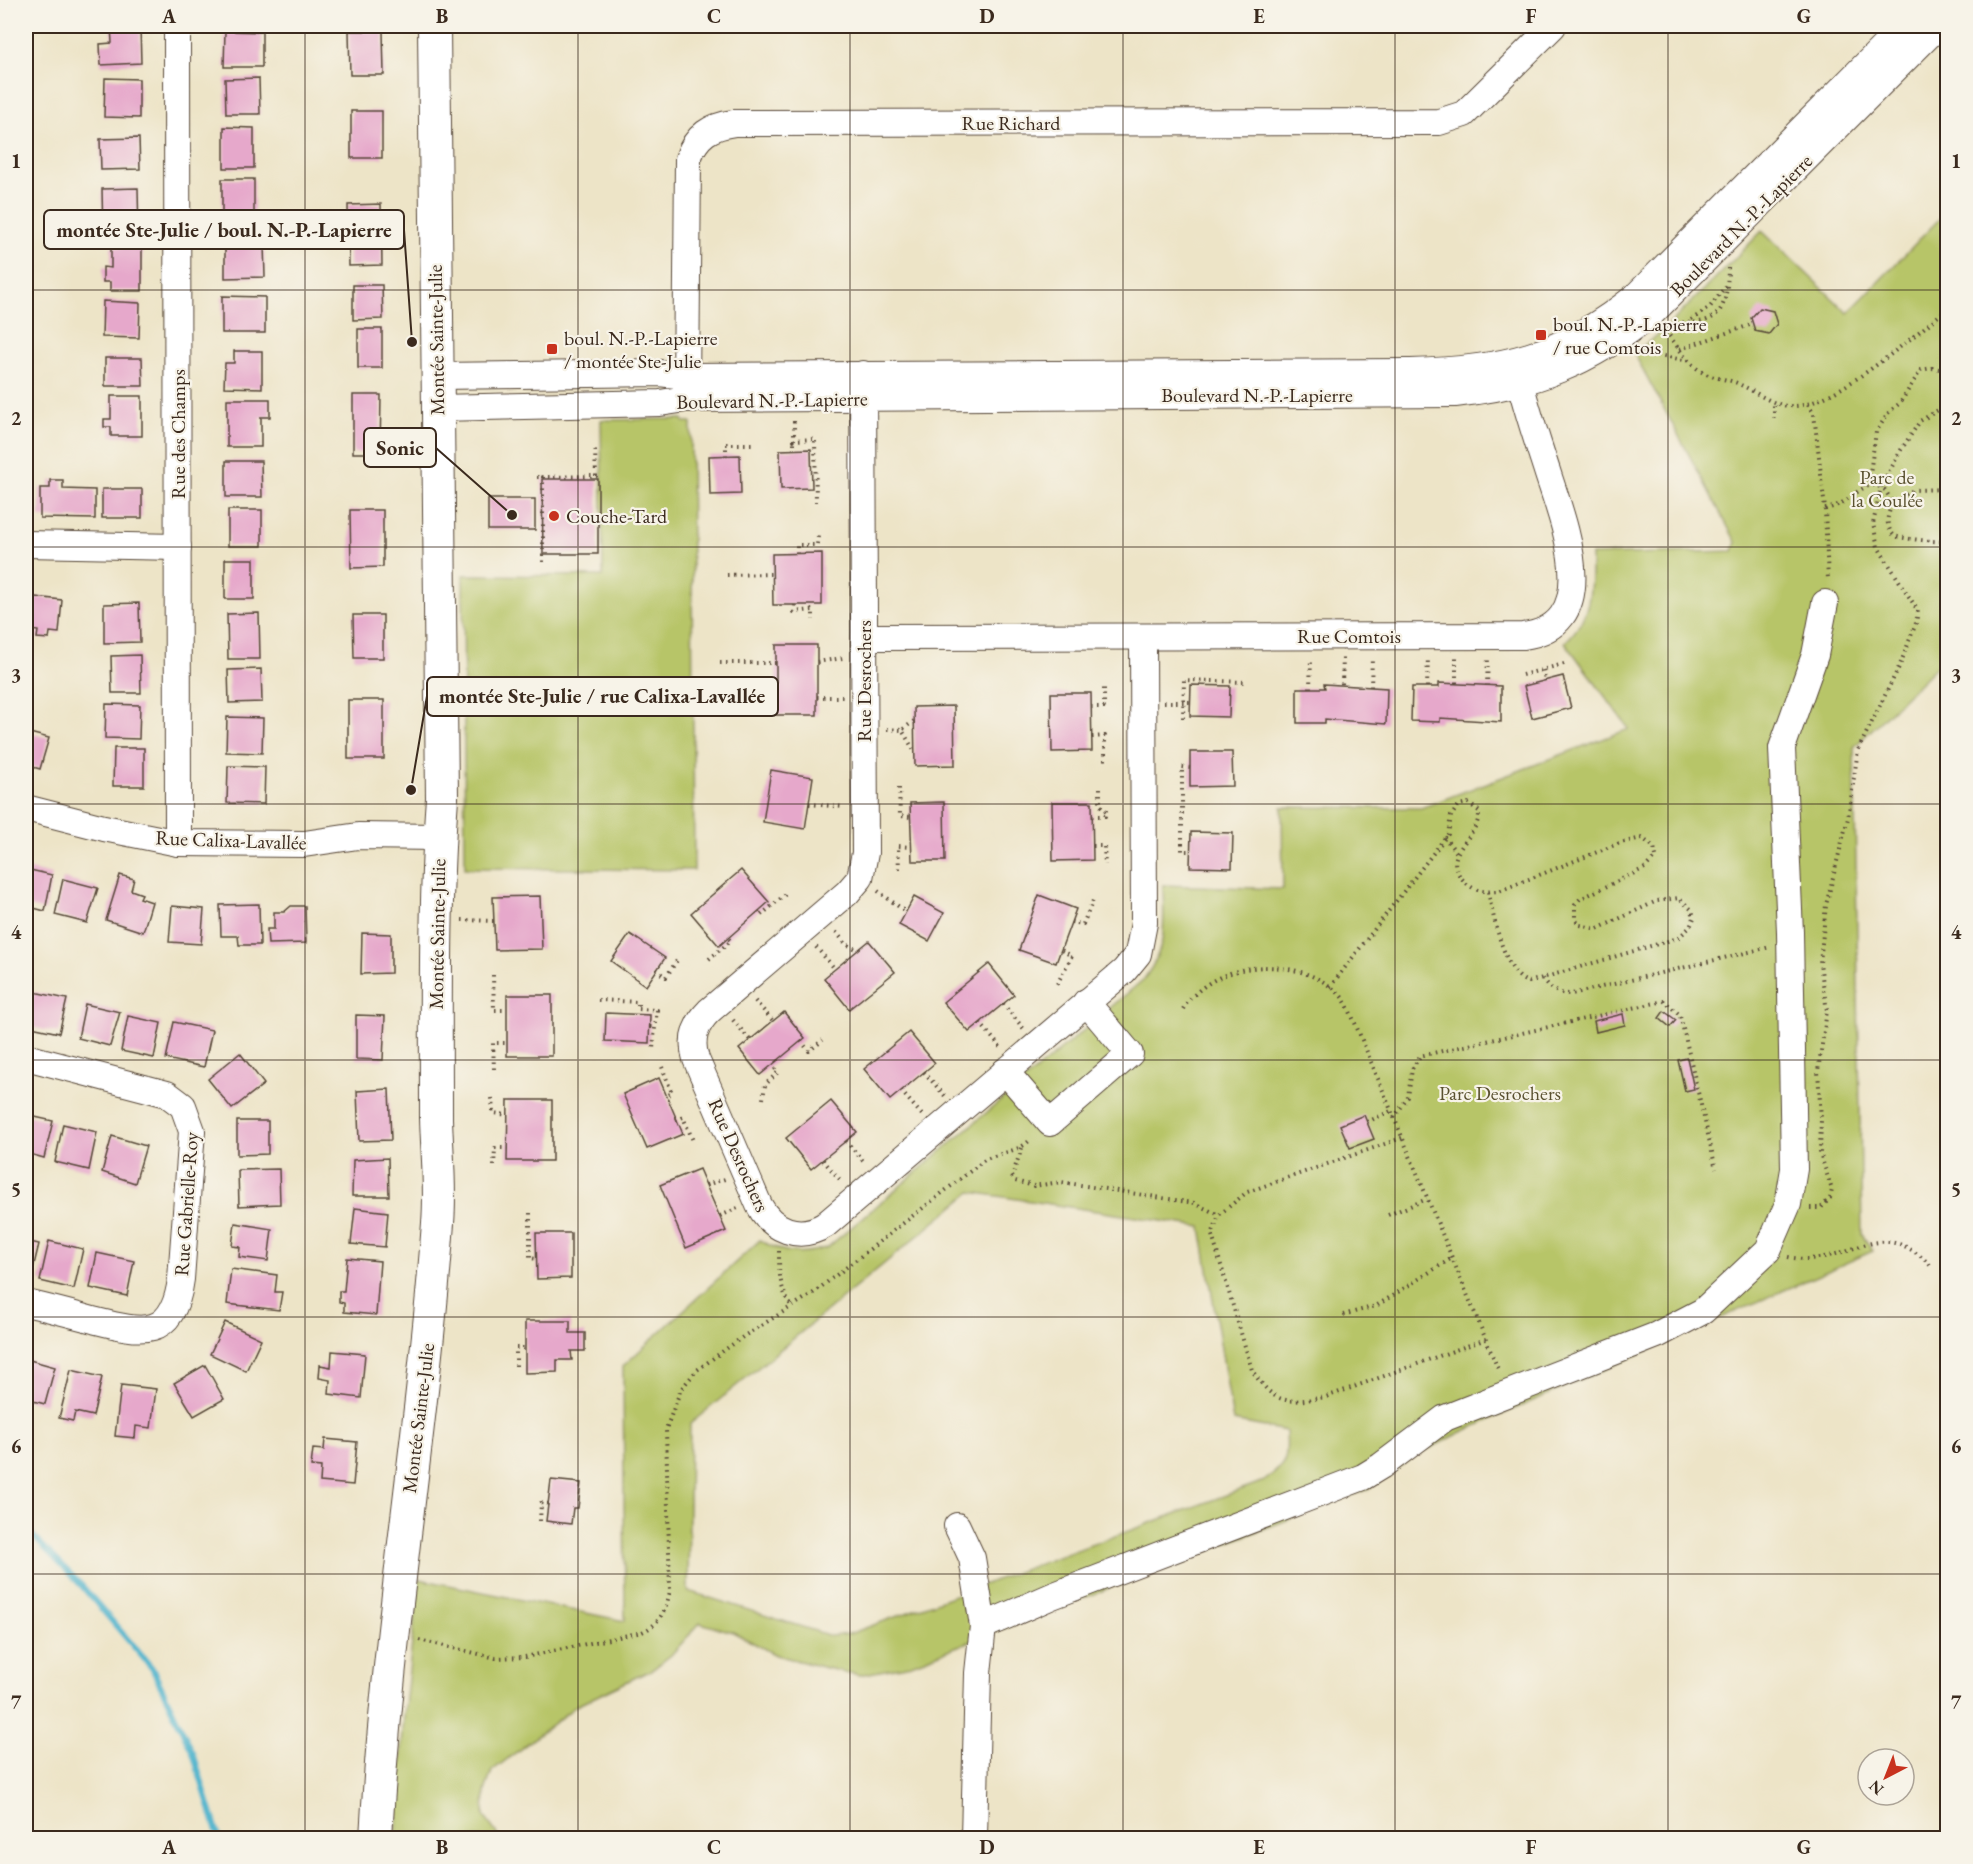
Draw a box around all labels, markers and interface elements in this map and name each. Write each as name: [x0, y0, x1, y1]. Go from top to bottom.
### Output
text: A: [161, 3, 177, 29]
text: B: [436, 3, 448, 29]
text: C: [707, 3, 721, 29]
text: D: [979, 3, 995, 29]
text: E: [1253, 3, 1265, 29]
text: F: [1526, 3, 1537, 29]
text: G: [1797, 3, 1811, 29]
street label: Rue Richard: [962, 110, 1061, 136]
text: 1: [11, 148, 21, 174]
street label: Boulevard N.-P.-Lapierre: [1664, 148, 1818, 302]
text: 1: [1951, 148, 1961, 174]
callout: montée Ste-Julie / boul. N.-P.-Lapierre: [44, 210, 404, 249]
text: montée Ste-Julie / boul. N.-P.-Lapierre: [56, 216, 392, 243]
street label: Montée Sainte-Julie: [422, 264, 450, 416]
place label: boul. N.-P.-Lapierre / rue Comtois: [1553, 311, 1707, 360]
place label: boul. N.-P.-Lapierre / montée Ste-Julie: [564, 325, 718, 374]
marker: boul. N.-P.-Lapierre / rue Comtois: [1534, 328, 1548, 342]
marker: boul. N.-P.-Lapierre / montée Ste-Julie: [545, 342, 559, 356]
street label: Rue des Champs: [165, 369, 191, 499]
street label: Boulevard N.-P.-Lapierre: [1161, 382, 1353, 408]
street label: Boulevard N.-P.-Lapierre: [676, 385, 868, 415]
text: 2: [11, 405, 22, 431]
text: 2: [1951, 405, 1962, 431]
callout: Sonic: [364, 428, 436, 467]
text: Sonic: [376, 434, 424, 461]
park label: Parc de la Coulée: [1851, 464, 1923, 513]
place label: Couche-Tard: [566, 503, 668, 529]
marker: Couche-Tard: [547, 509, 561, 523]
street label: Rue Desrochers: [851, 620, 877, 742]
street label: Rue Comtois: [1297, 623, 1401, 649]
text: 3: [11, 662, 21, 688]
text: 3: [1951, 662, 1961, 688]
callout: montée Ste-Julie / rue Calixa-Lavallée: [427, 677, 778, 716]
text: montée Ste-Julie / rue Calixa-Lavallée: [439, 682, 766, 709]
street label: Rue Calixa-Lavallée: [155, 824, 307, 856]
street label: Montée Sainte-Julie: [423, 858, 451, 1010]
text: 4: [11, 919, 22, 945]
text: 4: [1951, 919, 1962, 945]
park label: Parc Desrochers: [1439, 1080, 1561, 1106]
street label: Rue Desrochers: [702, 1094, 776, 1216]
street label: Rue Gabrielle-Roy: [168, 1131, 204, 1277]
text: 5: [11, 1176, 21, 1202]
text: 5: [1951, 1176, 1961, 1202]
street label: Montée Sainte-Julie: [396, 1341, 440, 1494]
text: 6: [11, 1433, 22, 1459]
text: 6: [1951, 1433, 1962, 1459]
text: 7: [11, 1689, 22, 1715]
text: 7: [1951, 1689, 1962, 1715]
north arrow: [1856, 1747, 1916, 1807]
text: N: [1864, 1776, 1888, 1800]
text: A: [161, 1834, 177, 1860]
text: B: [436, 1834, 448, 1860]
text: C: [707, 1834, 721, 1860]
text: D: [979, 1834, 995, 1860]
text: E: [1253, 1834, 1265, 1860]
text: F: [1526, 1834, 1537, 1860]
text: G: [1797, 1834, 1811, 1860]

